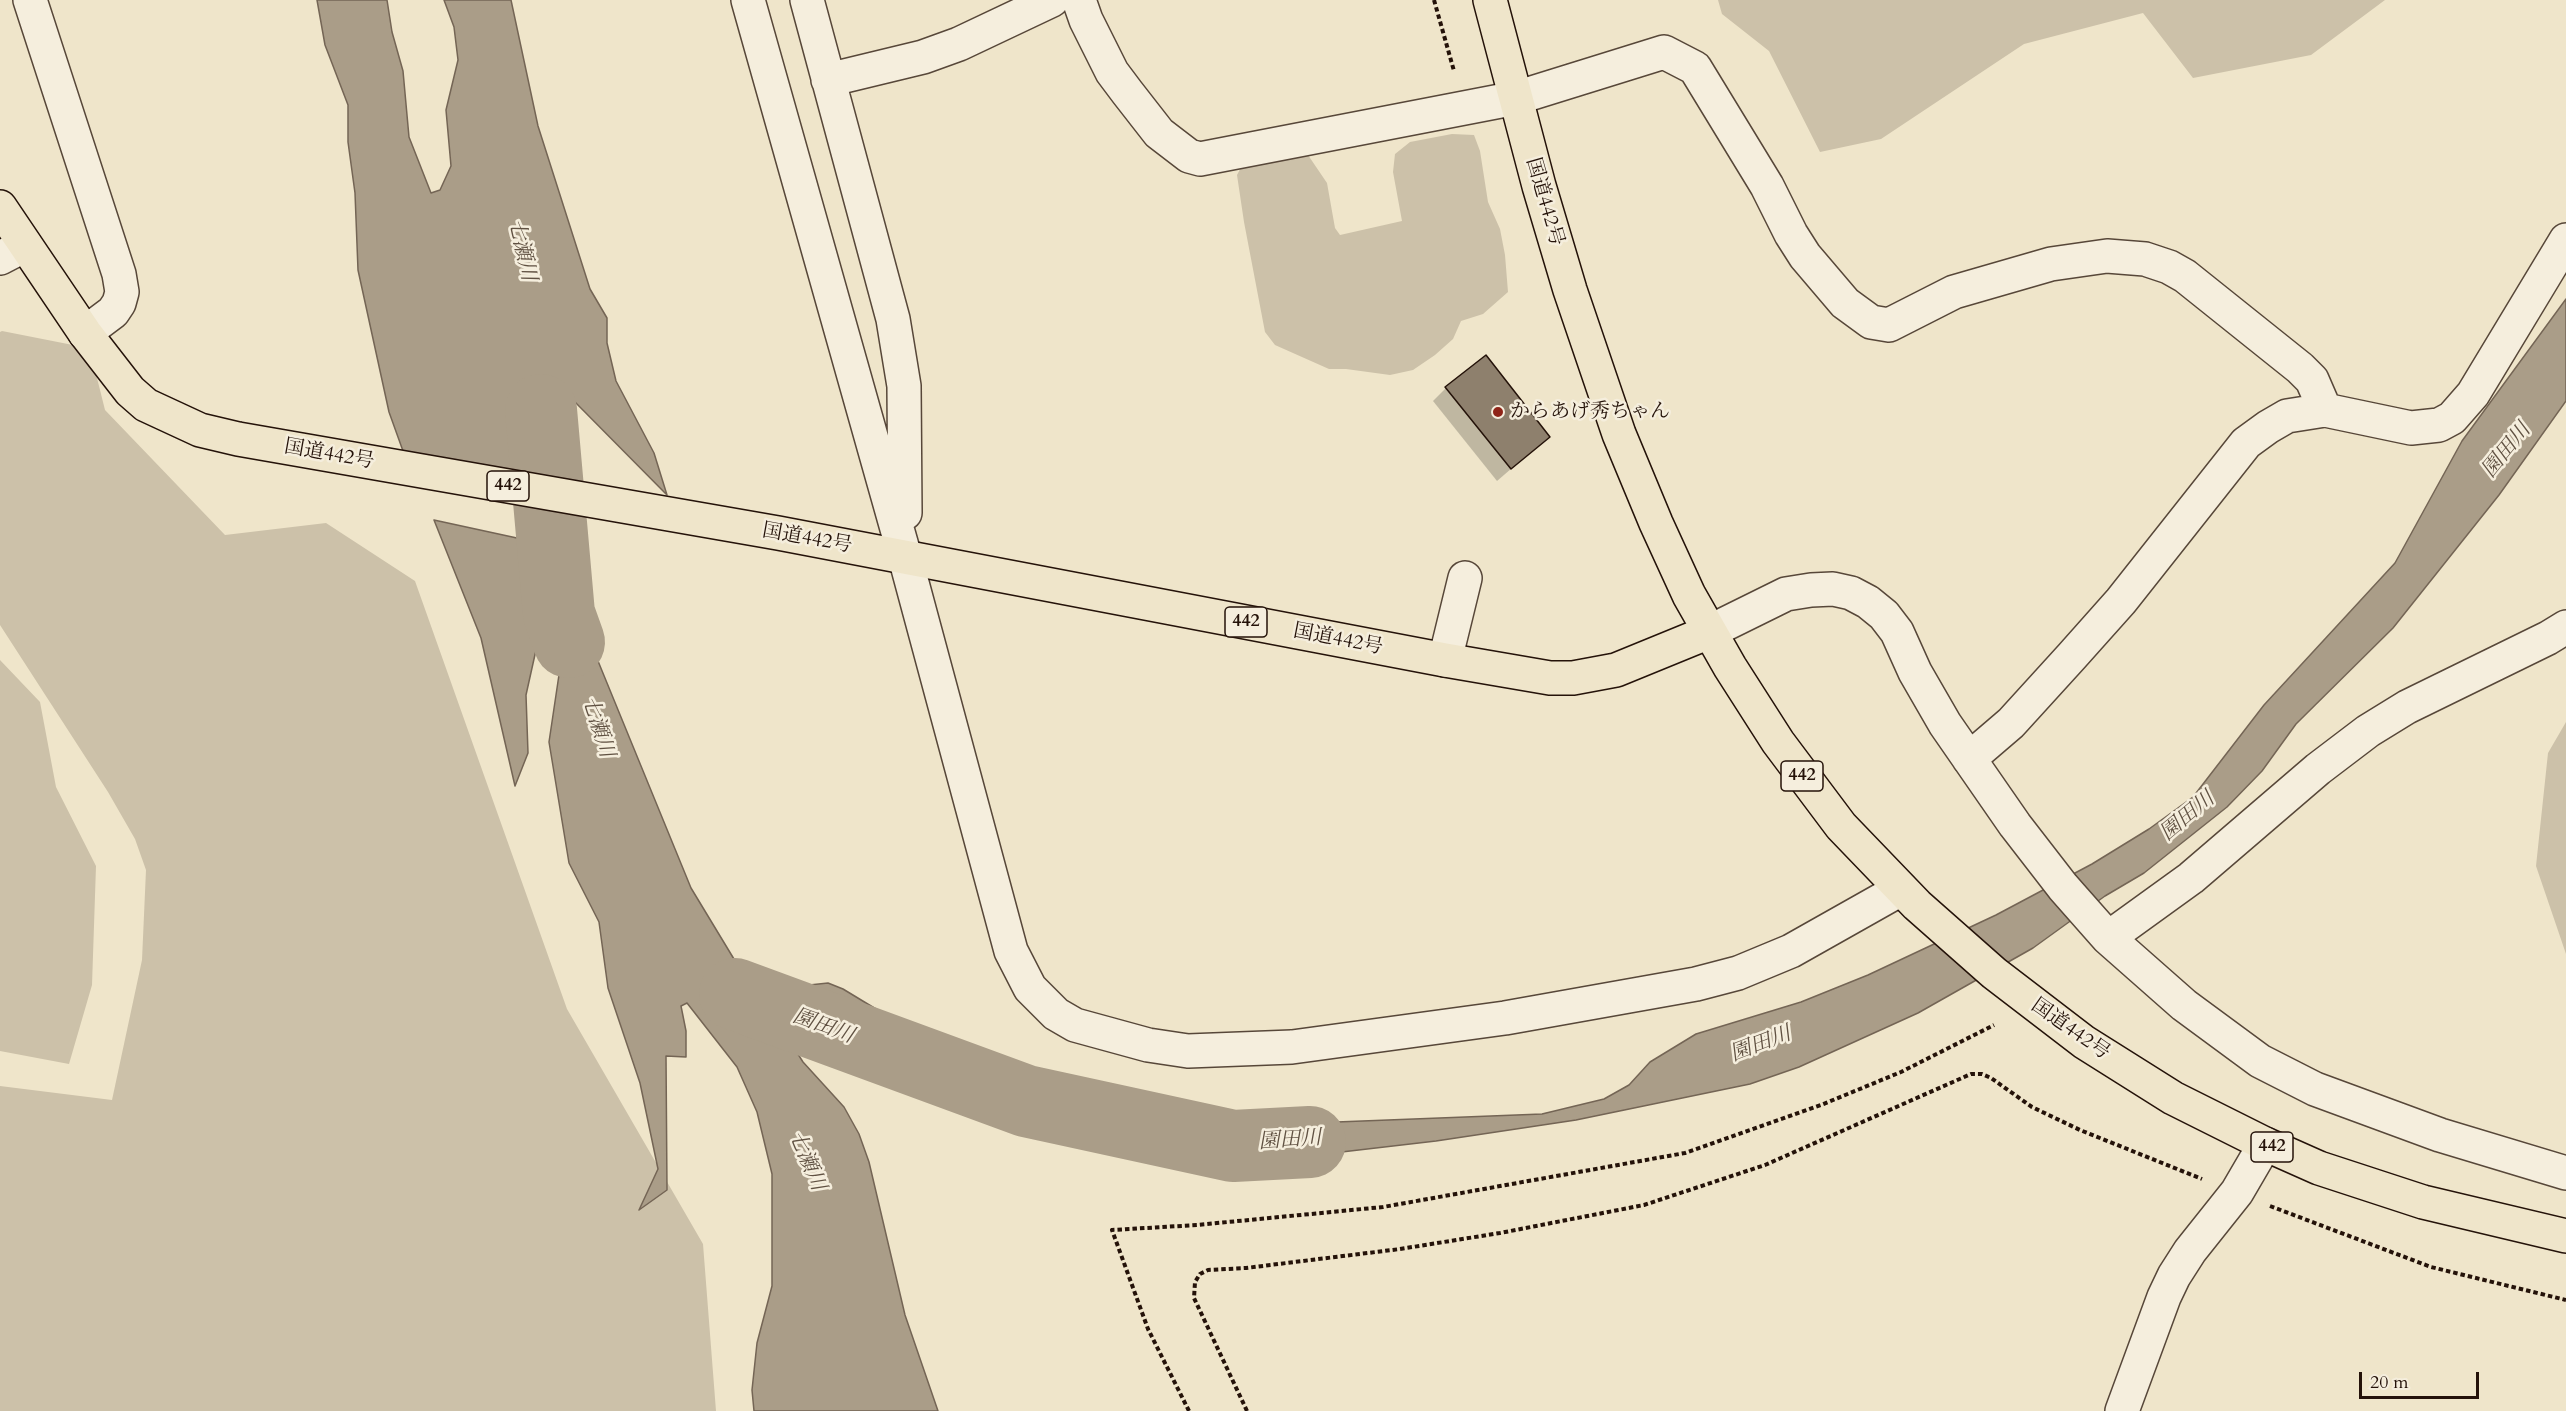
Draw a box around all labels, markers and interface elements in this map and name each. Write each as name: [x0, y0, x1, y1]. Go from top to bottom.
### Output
street label: 国道442号: [1520, 155, 1568, 249]
water label: 七瀬川: [502, 216, 540, 284]
place label: からあげ秀ちゃん: [1510, 400, 1670, 424]
marker: からあげ秀ちゃん: [1491, 405, 1505, 419]
water label: 園田川: [2477, 419, 2537, 483]
street label: 国道442号: [282, 435, 376, 475]
road number: 442: [487, 471, 529, 501]
street label: 国道442号: [760, 519, 854, 559]
road number: 442: [1225, 607, 1267, 637]
street label: 国道442号: [1291, 620, 1385, 660]
water label: 七瀬川: [575, 693, 619, 761]
road number: 442: [1781, 761, 1823, 791]
water label: 園田川: [2156, 787, 2220, 847]
street label: 国道442号: [2026, 994, 2114, 1066]
water label: 園田川: [789, 1004, 857, 1050]
water label: 園田川: [1727, 1022, 1795, 1068]
water label: 園田川: [1258, 1126, 1322, 1156]
water label: 七瀬川: [782, 1127, 830, 1195]
road number: 442: [2251, 1132, 2293, 1162]
scale bar: [2362, 1360, 2482, 1398]
text: 20 m: [2370, 1370, 2409, 1395]

